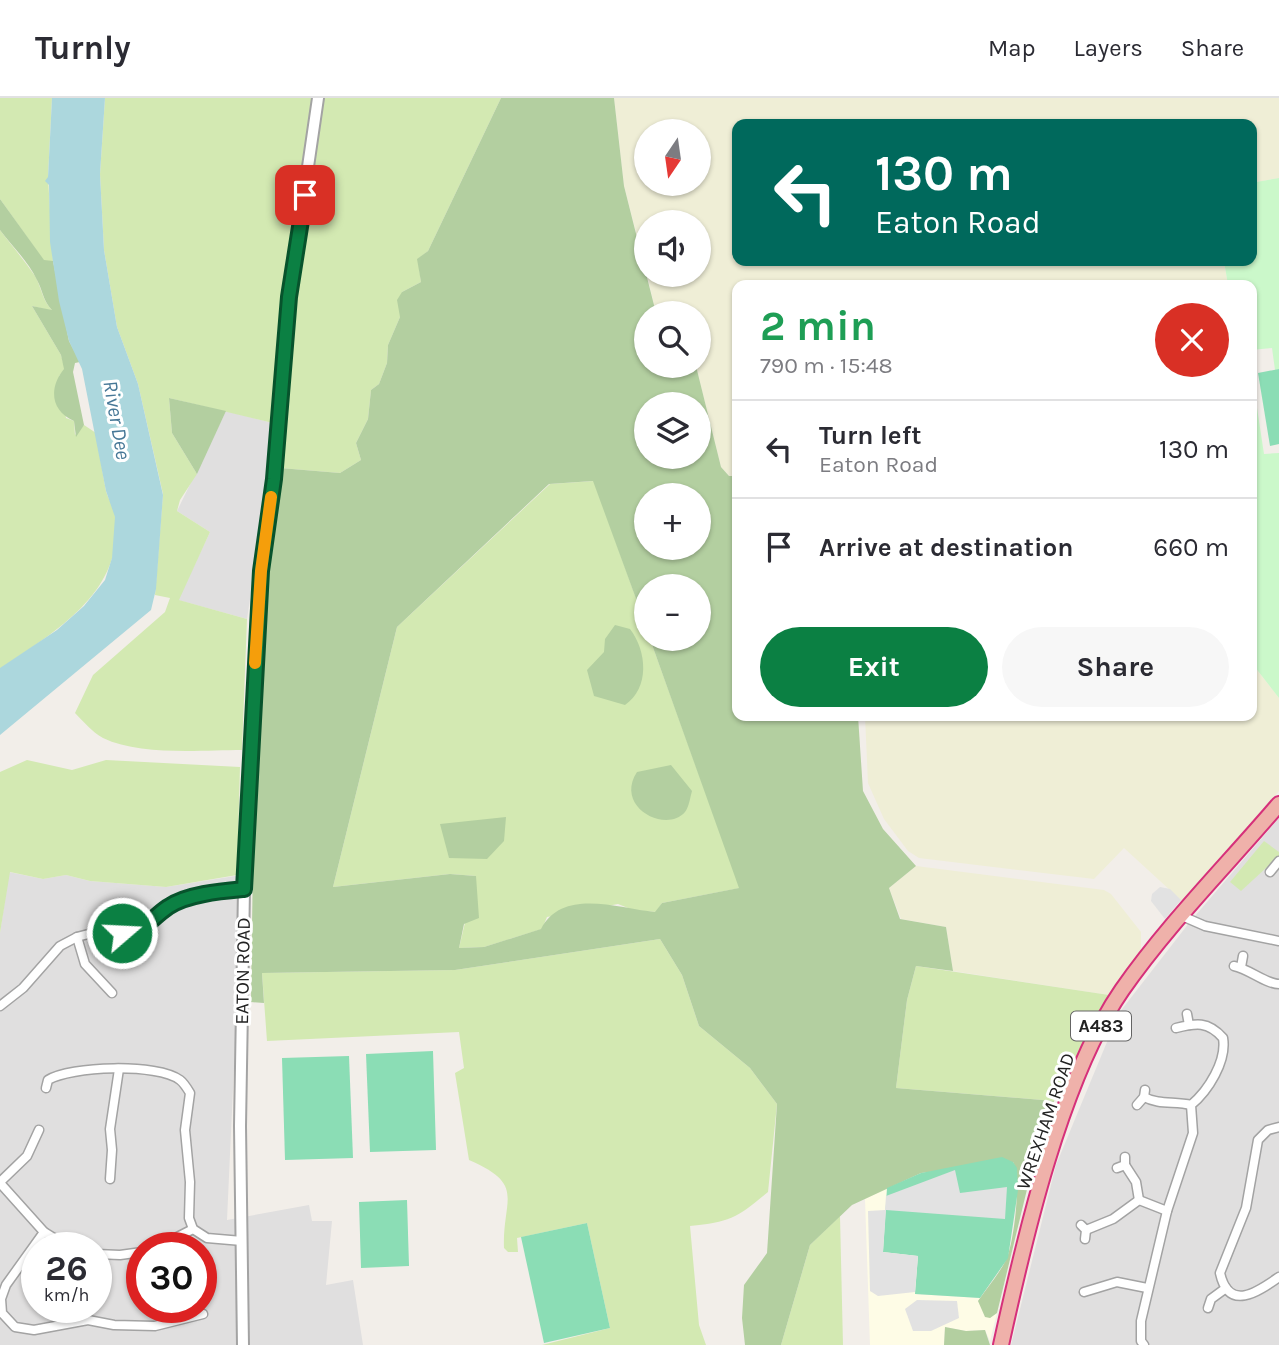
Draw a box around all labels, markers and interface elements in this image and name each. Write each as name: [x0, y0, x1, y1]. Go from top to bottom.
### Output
text: Turnly: [35, 29, 131, 67]
text: Map: [988, 34, 1036, 62]
text: Layers: [1074, 34, 1143, 62]
text: Share: [1181, 34, 1244, 62]
north arrow: [634, 119, 710, 196]
map controls: [634, 119, 711, 651]
text: 130 m: [875, 145, 1013, 202]
icon: left: [760, 147, 851, 238]
pin: [275, 165, 335, 225]
icon: arrive: [286, 176, 324, 214]
text: Eaton Road: [875, 204, 1041, 241]
button: sound: [634, 210, 711, 287]
button: search: [634, 301, 711, 378]
text: 2 min: [760, 301, 876, 351]
button: close: [1155, 303, 1229, 377]
text: 790 m · 15:48: [760, 352, 893, 379]
water label: River Dee: [98, 378, 136, 462]
button: layers: [634, 392, 711, 469]
text: Turn left: [819, 420, 921, 451]
icon: left: [760, 430, 798, 468]
text: 130 m: [1159, 434, 1229, 465]
text: Eaton Road: [819, 451, 938, 478]
button: +: [634, 483, 711, 560]
icon: arrive: [760, 528, 798, 566]
text: Arrive at destination: [819, 532, 1073, 563]
text: 660 m: [1153, 532, 1229, 563]
button: −: [634, 574, 711, 651]
button: Exit: [760, 627, 988, 707]
button: Share: [1002, 627, 1229, 707]
position arrow: [85, 896, 159, 970]
street label: EATON ROAD: [231, 917, 255, 1025]
road number: A483: [1071, 1012, 1131, 1041]
street label: WREXHAM ROAD: [1012, 1050, 1080, 1193]
speed limit sign: 30: [126, 1232, 217, 1323]
text: 26: [45, 1248, 88, 1289]
text: km/h: [44, 1284, 89, 1306]

